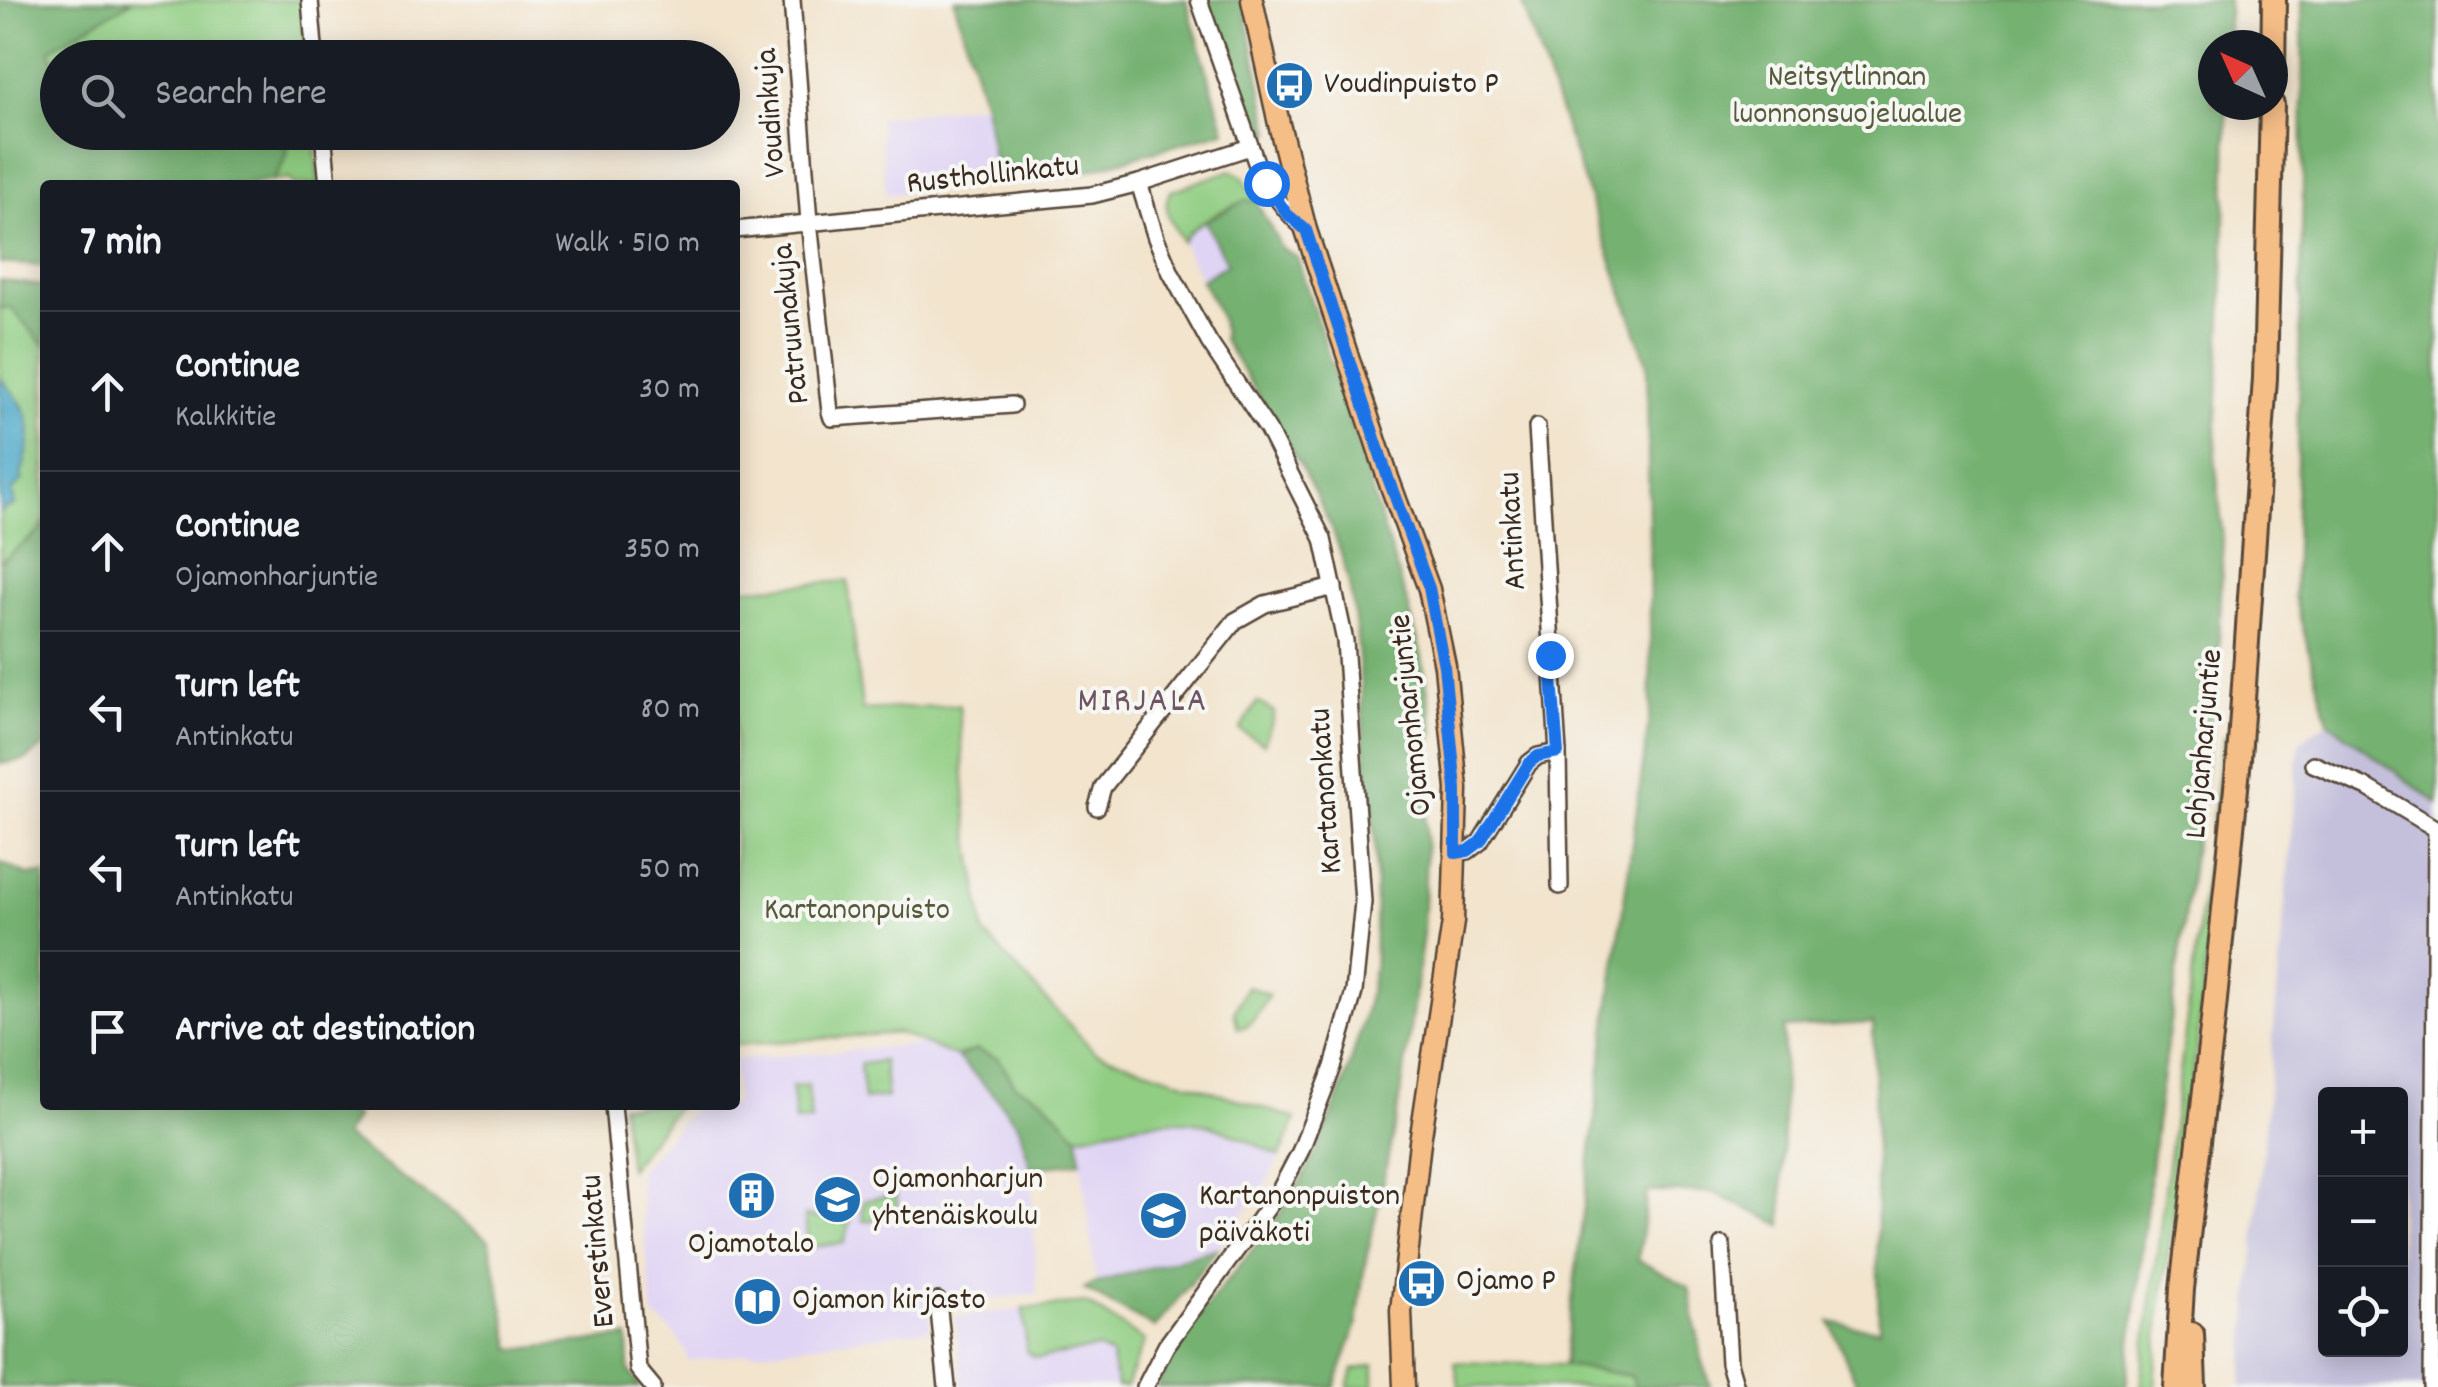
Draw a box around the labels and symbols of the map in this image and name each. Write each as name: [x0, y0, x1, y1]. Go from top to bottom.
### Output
north arrow: [2198, 30, 2288, 120]
street label: Voudinkuja: [745, 46, 800, 179]
park label: Neitsytlinnan luonnonsuojelualue: [1732, 56, 1962, 139]
bus stop icon: Voudinpuisto P: [1263, 60, 1315, 112]
place label: Voudinpuisto P: [1324, 63, 1499, 109]
street label: Rusthollinkatu: [904, 145, 1082, 209]
route start: [1244, 161, 1290, 207]
street label: Patruunakuja: [762, 241, 824, 406]
street label: Antinkatu: [1489, 471, 1541, 591]
street label: Ojamonharjuntie: [1380, 612, 1446, 818]
route end: [1528, 633, 1574, 679]
street label: Lohjanharjuntie: [2175, 647, 2237, 841]
district label: MIRJALA: [1077, 678, 1209, 728]
street label: Kartanonkatu: [1299, 707, 1357, 875]
park label: Kartanonpuisto: [764, 889, 950, 935]
place label: Ojamonharjun yhtenäiskoulu: [872, 1158, 1043, 1241]
building icon: Ojamotalo: [725, 1170, 777, 1222]
street label: Everstinkatu: [570, 1173, 630, 1329]
school or university icon: Ojamonharjun yhtenäiskoulu: [811, 1173, 863, 1225]
place label: Kartanonpuiston päiväkoti: [1199, 1175, 1400, 1258]
school or university icon: Kartanonpuiston päiväkoti: [1138, 1190, 1190, 1242]
place label: Ojamotalo: [688, 1223, 814, 1269]
bus stop icon: Ojamo P: [1395, 1257, 1447, 1309]
place label: Ojamo P: [1456, 1260, 1556, 1306]
library icon: Ojamon kirjasto: [731, 1276, 783, 1328]
place label: Ojamon kirjasto: [792, 1279, 986, 1325]

